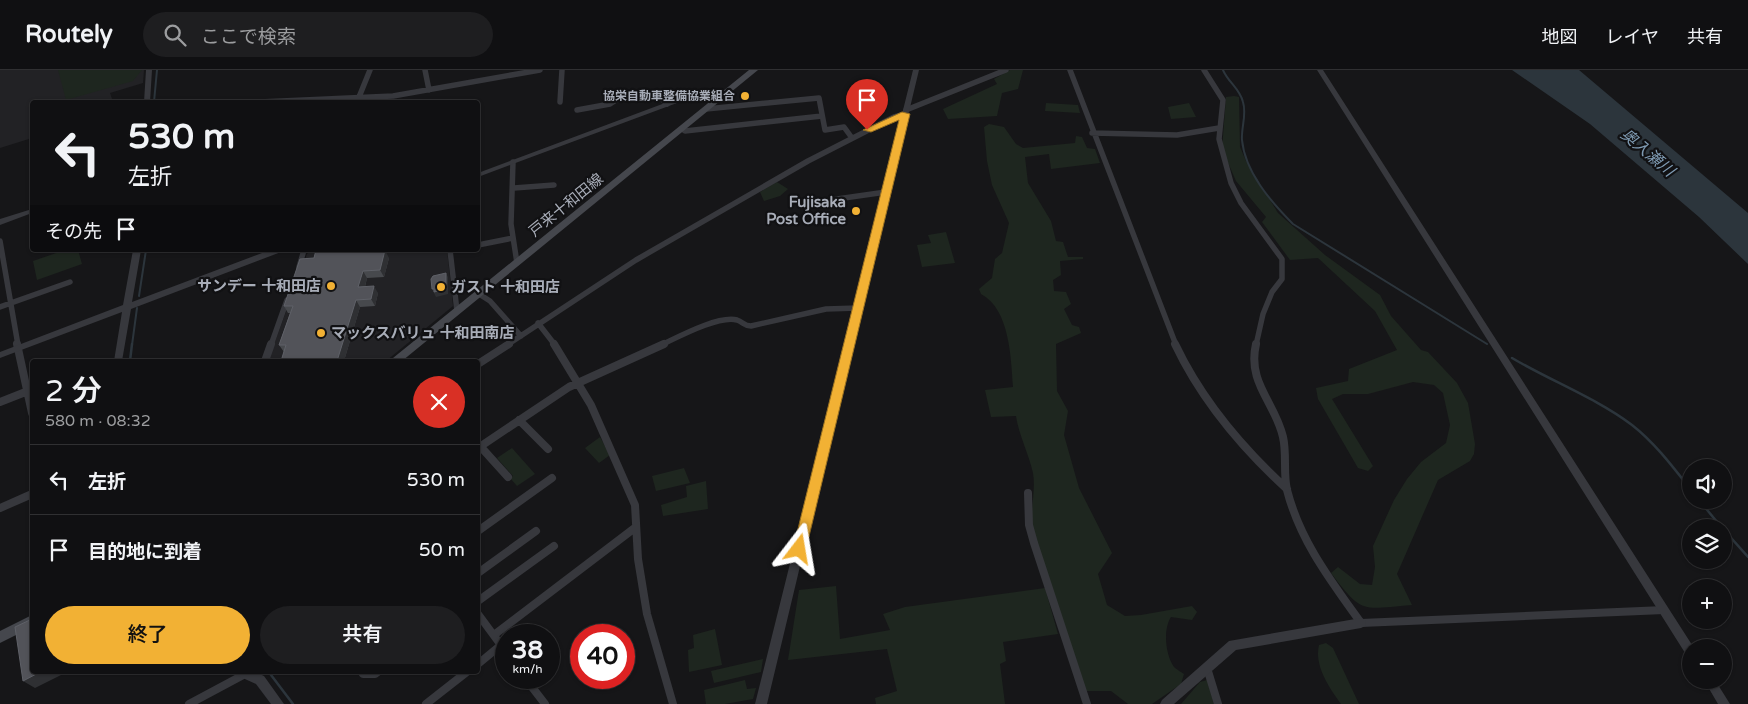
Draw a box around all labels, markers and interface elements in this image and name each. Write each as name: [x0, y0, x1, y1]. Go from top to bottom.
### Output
search box: [143, 12, 493, 57]
text: Routely: [25, 20, 113, 49]
icon: search: [161, 21, 189, 49]
text: ここで検索: [201, 26, 296, 48]
text: 地図: [1542, 26, 1578, 48]
text: レイヤ: [1606, 26, 1659, 48]
text: 共有: [1687, 26, 1723, 48]
pin: [846, 79, 888, 130]
icon: arrive: [853, 86, 881, 114]
place label: 協栄自動車整備協業組合: [603, 89, 735, 103]
marker: 協栄自動車整備協業組合: [739, 90, 751, 102]
text: 530 m: [128, 116, 235, 158]
icon: left: [45, 120, 110, 185]
water label: 奥入瀬川: [1616, 125, 1680, 182]
text: 左折: [128, 164, 172, 190]
street label: 戸来十和田線: [525, 170, 607, 240]
place label: Fujisaka Post Office: [766, 193, 846, 228]
marker: Fujisaka Post Office: [850, 205, 862, 217]
icon: arrive: [112, 215, 140, 243]
text: その先: [45, 221, 102, 243]
place label: サンデー 十和田店: [197, 277, 321, 295]
place label: ガスト 十和田店: [451, 278, 560, 296]
marker: サンデー 十和田店: [325, 280, 337, 292]
marker: ガスト 十和田店: [435, 281, 447, 293]
place label: マックスバリュ 十和田南店: [331, 324, 514, 342]
marker: マックスバリュ 十和田南店: [315, 327, 327, 339]
text: 2 分: [45, 373, 102, 410]
button: close: [413, 376, 465, 428]
text: 580 m · 08:32: [45, 411, 151, 431]
map controls: [1682, 459, 1732, 689]
button: sound: [1682, 459, 1732, 509]
icon: left: [45, 466, 73, 494]
text: 530 m: [407, 469, 465, 491]
text: 左折: [88, 471, 126, 493]
button: layers: [1682, 519, 1732, 569]
position arrow: [772, 522, 824, 574]
icon: arrive: [45, 536, 73, 564]
text: 50 m: [419, 539, 465, 561]
text: 目的地に到着: [88, 541, 202, 563]
button: +: [1682, 579, 1732, 629]
button: 終了: [45, 606, 250, 664]
button: 共有: [260, 606, 465, 664]
speed limit sign: 40: [570, 624, 635, 689]
text: 38: [512, 635, 543, 665]
button: −: [1682, 639, 1732, 689]
text: km/h: [512, 662, 543, 676]

